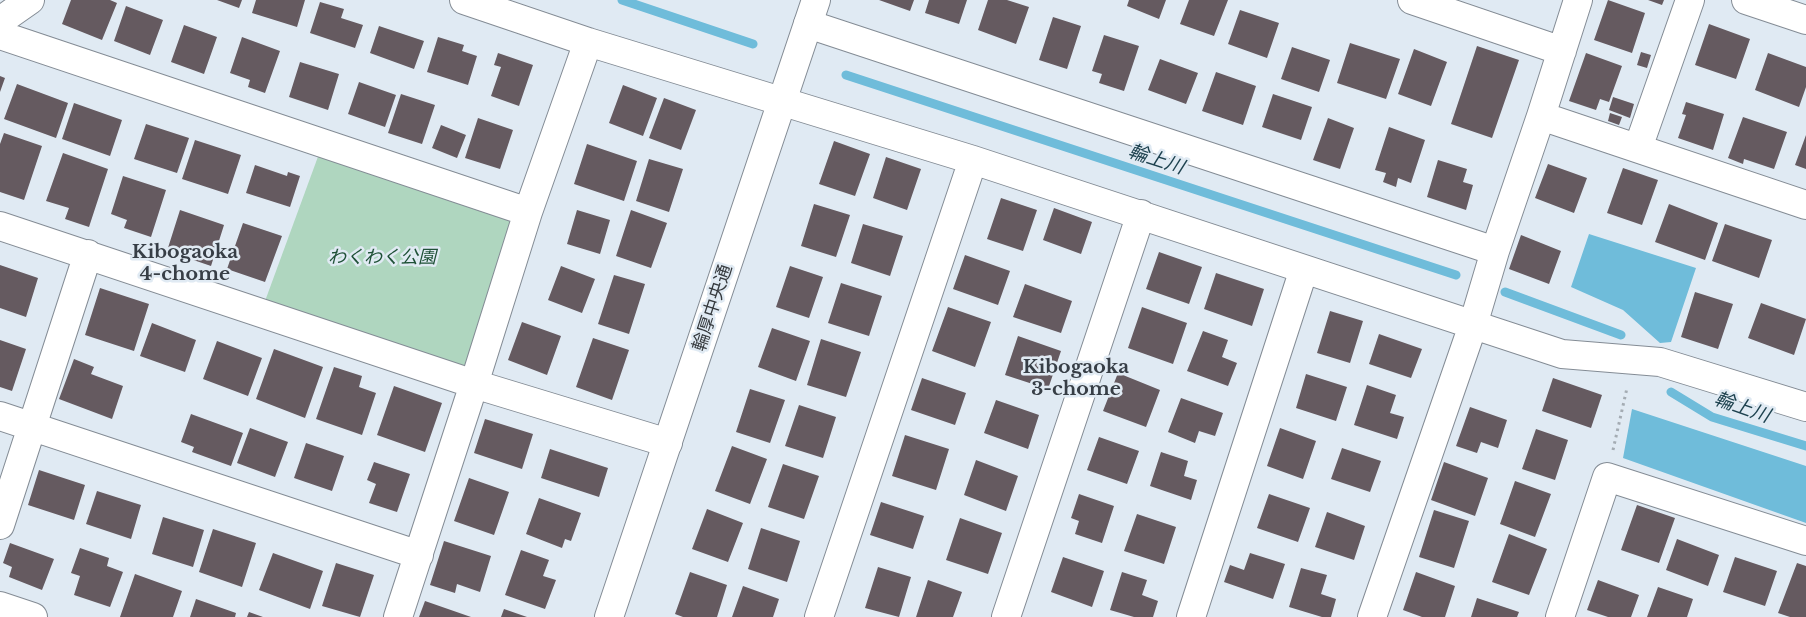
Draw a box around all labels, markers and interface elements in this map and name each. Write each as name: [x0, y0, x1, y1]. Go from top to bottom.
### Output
water label: 輪上川: [1125, 140, 1187, 180]
district label: Kibogaoka 4-chome: [132, 242, 238, 286]
park label: わくわく公園: [328, 247, 436, 269]
street label: 輪厚中央通: [689, 262, 737, 354]
district label: Kibogaoka 3-chome: [1023, 357, 1129, 401]
water label: 輪上川: [1711, 388, 1773, 428]

